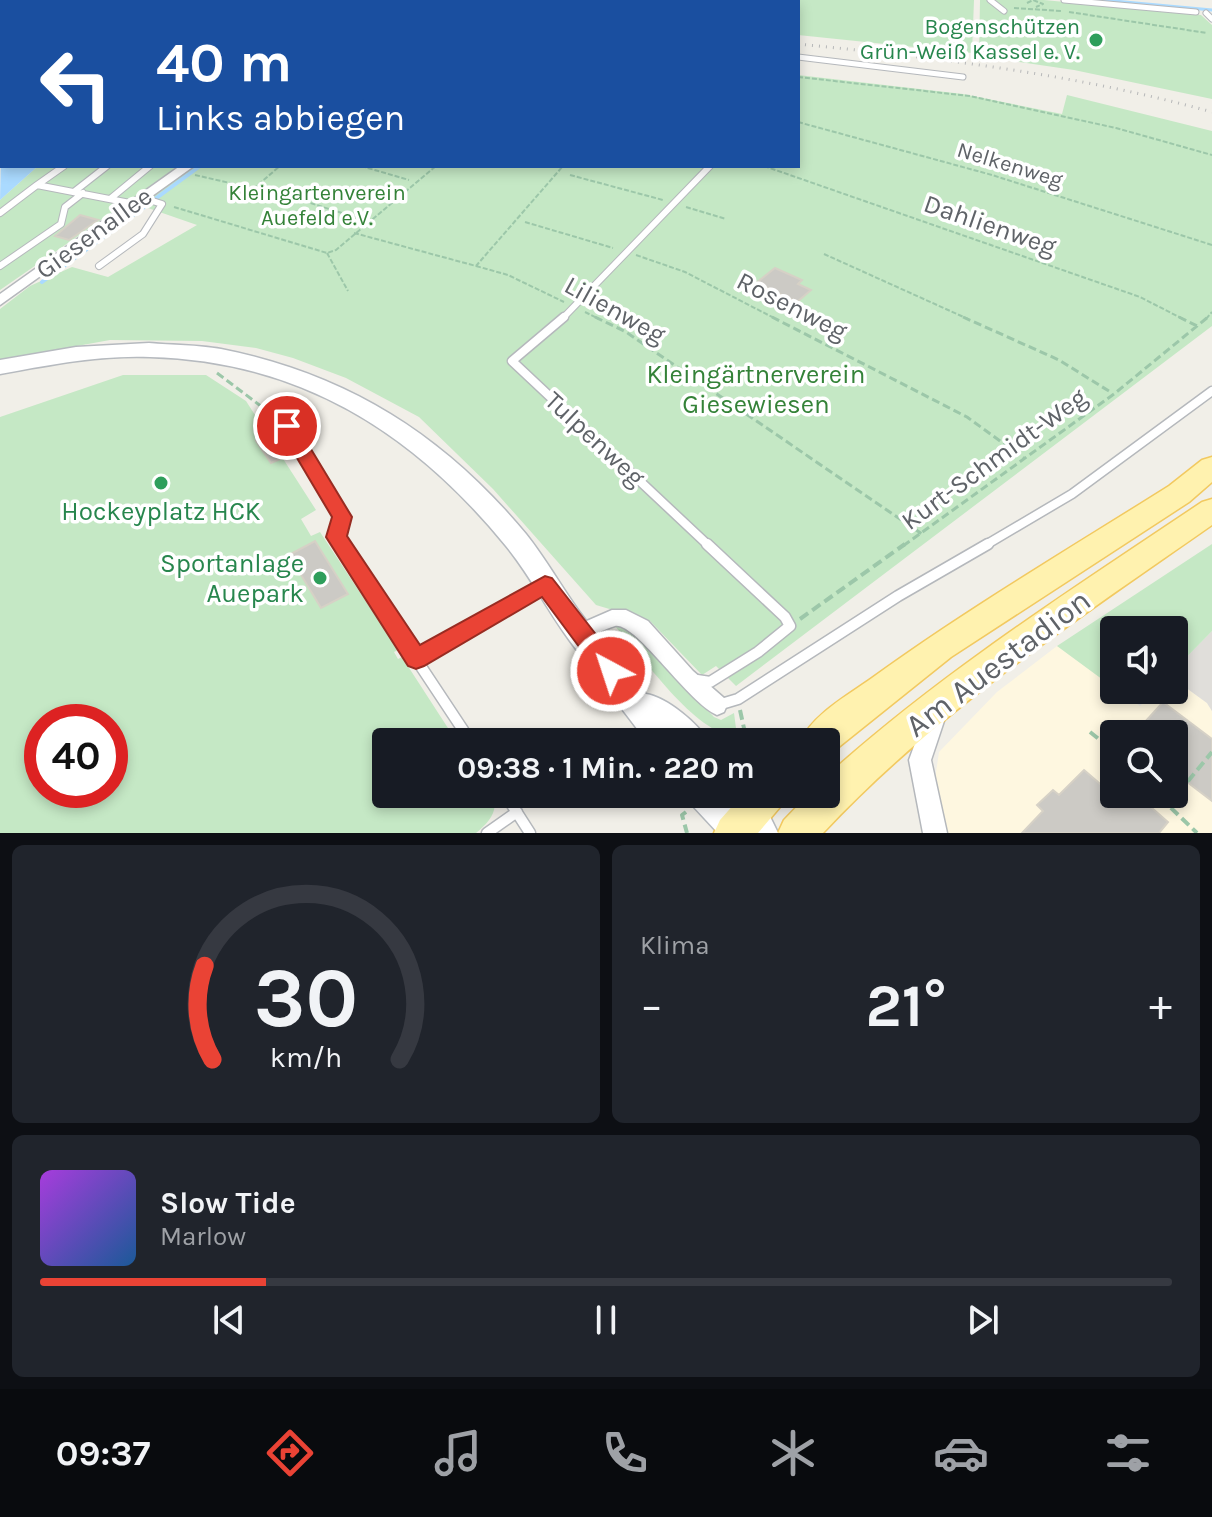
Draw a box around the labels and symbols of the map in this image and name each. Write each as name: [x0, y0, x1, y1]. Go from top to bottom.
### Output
place label: Bogenschützen Grün-Weiß Kassel e. V.: [860, 14, 1080, 65]
marker: Bogenschützen Grün-Weiß Kassel e. V.: [1087, 31, 1105, 49]
street label: Nelkenweg: [954, 137, 1067, 194]
street label: Giesenallee: [30, 180, 158, 286]
park label: Kleingartenverein Auefeld e.V.: [228, 180, 406, 231]
street label: Dahlienweg: [920, 188, 1061, 262]
street label: Rosenweg: [732, 265, 853, 347]
street label: Lilienweg: [559, 270, 671, 351]
park label: Kleingärtnerverein Giesewiesen: [646, 359, 866, 420]
street label: Kurt-Schmidt-Weg: [895, 381, 1093, 537]
street label: Tulpenweg: [539, 385, 652, 493]
pin: [253, 392, 321, 460]
marker: Hockeyplatz HCK: [152, 474, 170, 492]
place label: Hockeyplatz HCK: [61, 496, 261, 527]
place label: Sportanlage Auepark: [160, 548, 304, 609]
marker: Sportanlage Auepark: [311, 569, 329, 587]
street label: Am Auestadion: [898, 581, 1098, 745]
position arrow: [569, 629, 653, 713]
speed limit sign: 40: [24, 704, 128, 808]

